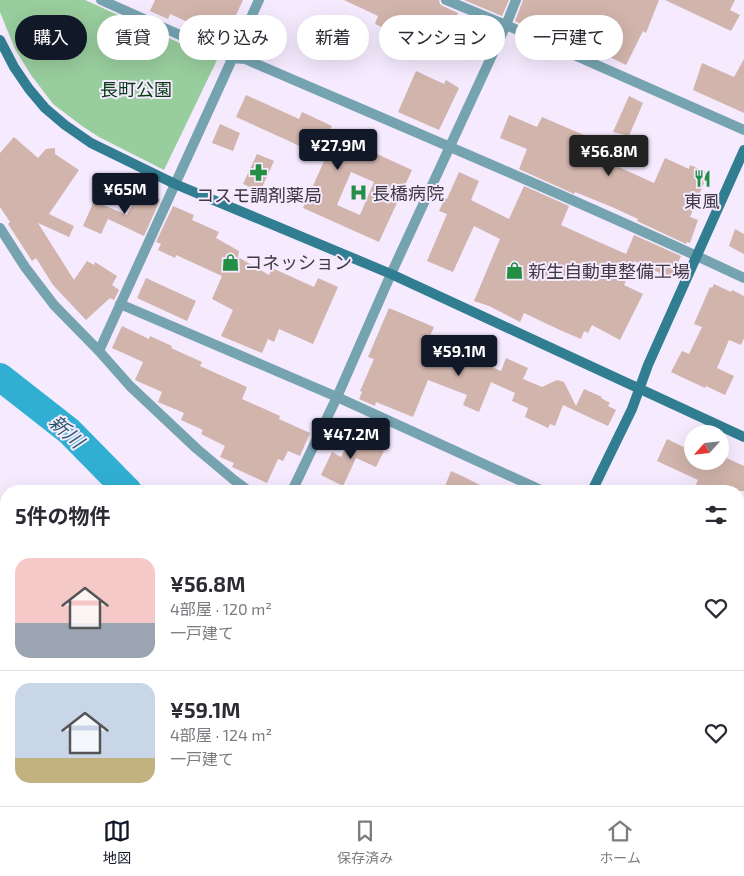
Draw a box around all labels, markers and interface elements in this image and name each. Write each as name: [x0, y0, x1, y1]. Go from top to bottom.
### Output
chip: 購入: [15, 15, 87, 60]
chip: 賃貸: [97, 15, 169, 60]
chip: 絞り込み: [179, 15, 287, 60]
chip: 新着: [297, 15, 369, 60]
chip: マンション: [379, 15, 505, 60]
chip: 一戸建て: [515, 15, 623, 60]
park label: 長町公園: [100, 78, 172, 100]
pin: ¥27.9M: [297, 128, 379, 171]
pin: ¥56.8M: [568, 134, 650, 177]
text: ¥27.9M: [310, 135, 366, 154]
text: ¥56.8M: [580, 141, 638, 160]
pharmacy icon: コスモ調剤薬局: [249, 162, 269, 182]
restaurant icon: 東風: [692, 168, 712, 188]
pin: ¥65M: [95, 172, 155, 215]
text: ¥65M: [103, 179, 147, 198]
place label: 長橋病院: [372, 182, 444, 204]
hospital icon: 長橋病院: [348, 183, 368, 203]
place label: コスモ調剤薬局: [196, 184, 322, 206]
place label: 東風: [684, 190, 720, 212]
place label: コネッション: [244, 251, 352, 273]
shop icon: コネッション: [220, 252, 240, 272]
place label: 新生自動車整備工場: [528, 260, 690, 282]
shop icon: 新生自動車整備工場: [504, 261, 524, 281]
pin: ¥59.1M: [418, 334, 500, 377]
text: ¥59.1M: [432, 341, 486, 360]
water label: 新川: [45, 410, 90, 454]
pin: ¥47.2M: [310, 418, 392, 460]
text: ¥47.2M: [323, 424, 379, 443]
north arrow: [684, 425, 729, 470]
map controls: [684, 425, 729, 470]
icon: filters: [702, 501, 730, 529]
text: 5件の物件: [15, 503, 111, 528]
text: ¥56.8M: [170, 571, 245, 596]
icon: home: [55, 578, 115, 638]
icon: heart: [702, 594, 730, 622]
text: 4部屋 · 120 m²: [170, 599, 272, 618]
text: 一戸建て: [170, 623, 234, 642]
text: ¥59.1M: [170, 697, 240, 722]
icon: home: [55, 703, 115, 763]
icon: heart: [702, 719, 730, 747]
text: 4部屋 · 124 m²: [170, 725, 272, 744]
text: 一戸建て: [170, 749, 234, 768]
tab: 地図: [103, 817, 131, 867]
tab: 保存済み: [337, 817, 393, 867]
tab: ホーム: [599, 817, 641, 867]

